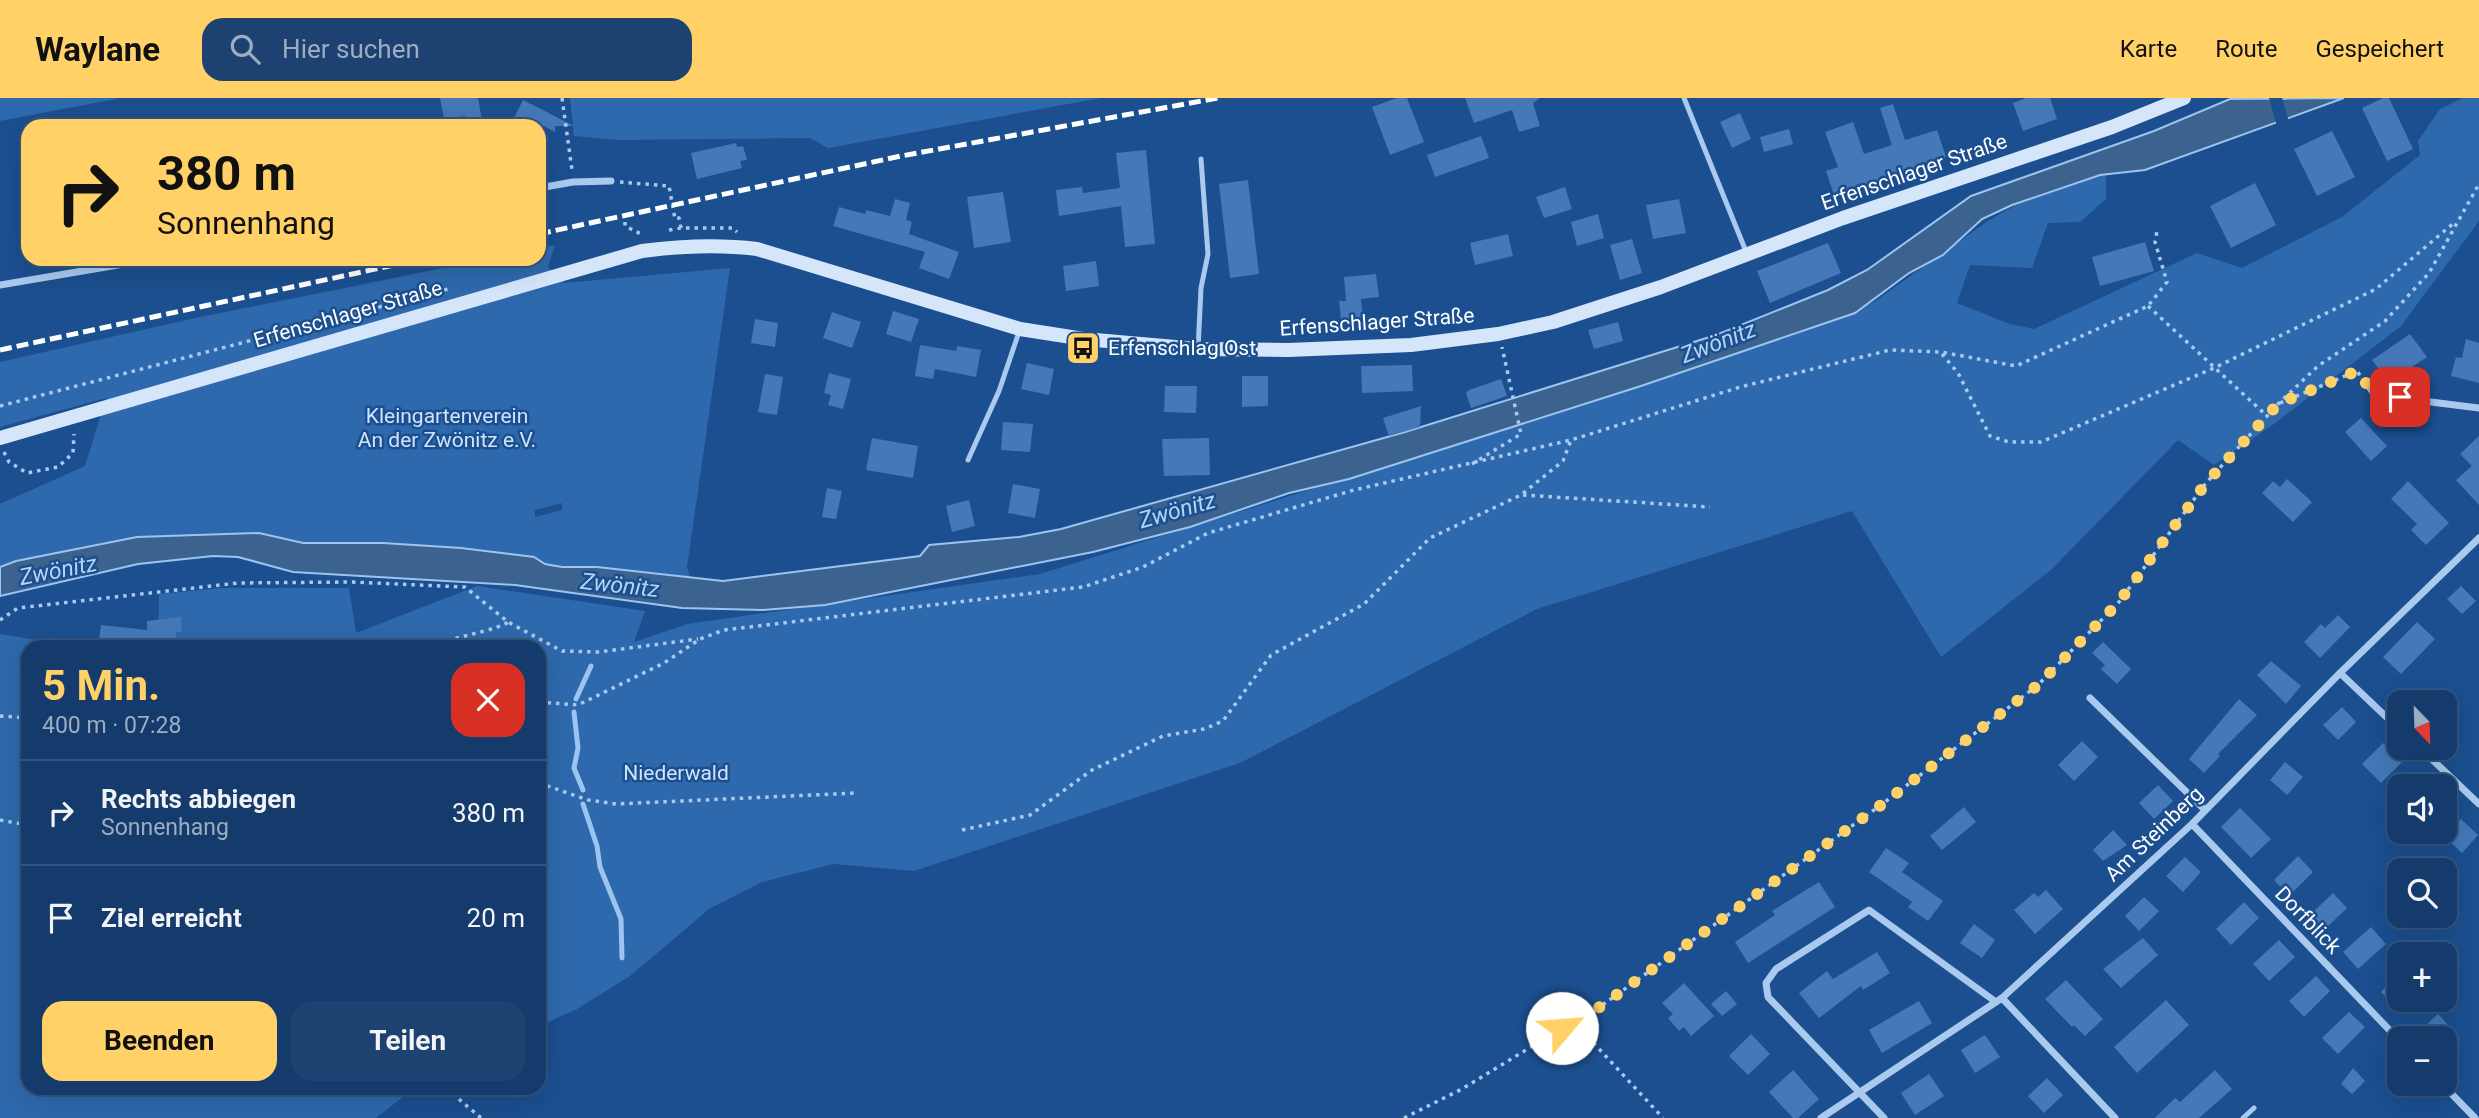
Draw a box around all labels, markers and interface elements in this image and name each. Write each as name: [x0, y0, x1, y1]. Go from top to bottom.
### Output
search box: [202, 18, 692, 81]
text: Waylane: [35, 30, 160, 69]
icon: search: [226, 30, 264, 68]
text: Hier suchen: [282, 34, 420, 64]
text: Karte: [2120, 35, 2177, 63]
text: Route: [2215, 35, 2277, 63]
text: Gespeichert: [2315, 35, 2444, 63]
street label: Erfenschlager Straße: [1818, 129, 2010, 215]
text: 380 m: [157, 145, 296, 202]
icon: right: [42, 147, 133, 238]
text: Sonnenhang: [157, 204, 335, 242]
street label: Erfenschlager Straße: [251, 276, 445, 352]
street label: Erfenschlager Straße: [1279, 303, 1475, 341]
water label: Zwönitz: [1676, 316, 1760, 370]
bus stop icon: Erfenschlag Ost: [1064, 329, 1102, 367]
place label: Erfenschlag Ost: [1108, 336, 1256, 360]
pin: [2370, 367, 2430, 427]
icon: arrive: [2381, 378, 2419, 416]
park label: Kleingartenverein An der Zwönitz e.V.: [358, 404, 536, 452]
water label: Zwönitz: [1135, 487, 1219, 535]
water label: Zwönitz: [16, 550, 99, 591]
water label: Zwönitz: [578, 568, 660, 603]
text: 5 Min.: [42, 661, 160, 710]
button: close: [451, 663, 525, 737]
north arrow: [2387, 690, 2457, 760]
map controls: [2387, 690, 2457, 1096]
text: 400 m · 07:28: [42, 712, 181, 739]
park label: Niederwald: [623, 761, 729, 785]
button: sound: [2387, 774, 2457, 844]
street label: Am Steinberg: [2100, 782, 2208, 886]
text: Rechts abbiegen: [101, 784, 296, 814]
icon: right: [42, 794, 80, 832]
text: 380 m: [452, 798, 525, 828]
text: Sonnenhang: [101, 814, 229, 841]
button: search: [2387, 858, 2457, 928]
street label: Dorfblick: [2270, 881, 2346, 959]
icon: arrive: [42, 899, 80, 937]
text: Ziel erreicht: [101, 903, 242, 933]
text: 20 m: [467, 903, 525, 933]
button: +: [2387, 942, 2457, 1012]
position arrow: [1525, 991, 1599, 1065]
button: Beenden: [42, 1001, 277, 1081]
button: Teilen: [291, 1001, 525, 1081]
button: −: [2387, 1026, 2457, 1096]

